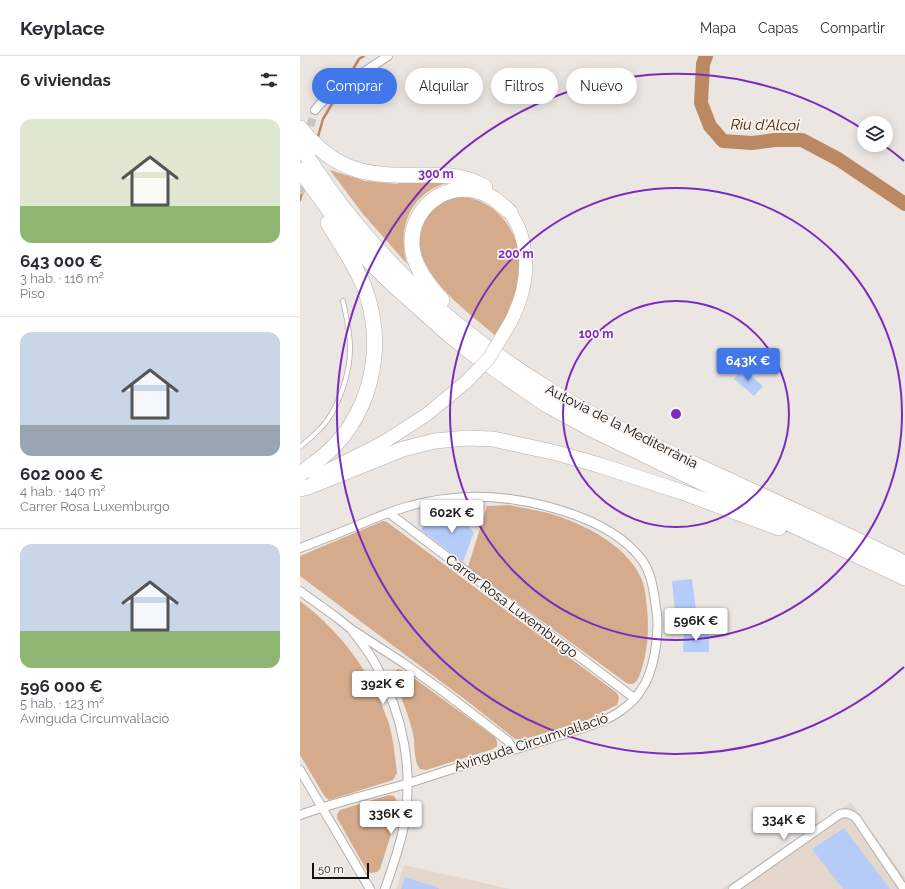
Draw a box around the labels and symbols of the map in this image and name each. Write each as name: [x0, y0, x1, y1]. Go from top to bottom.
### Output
water label: Riu d'Alcoi: [730, 115, 800, 135]
text: 300 m: [418, 167, 454, 181]
text: 200 m: [498, 247, 534, 261]
text: 100 m: [579, 327, 613, 341]
pin: 643K €: [715, 348, 781, 382]
street label: Autovia de la Mediterrània: [543, 381, 701, 471]
centre of rings: [669, 407, 683, 421]
pin: 602K €: [419, 500, 485, 534]
street label: Carrer Rosa Luxemburgo: [443, 551, 581, 661]
pin: 596K €: [663, 608, 729, 642]
pin: 392K €: [350, 671, 416, 705]
street label: Avinguda Circumval·lació: [452, 710, 610, 774]
pin: 336K €: [358, 801, 424, 835]
pin: 334K €: [751, 807, 817, 841]
scale bar: [312, 861, 369, 880]

